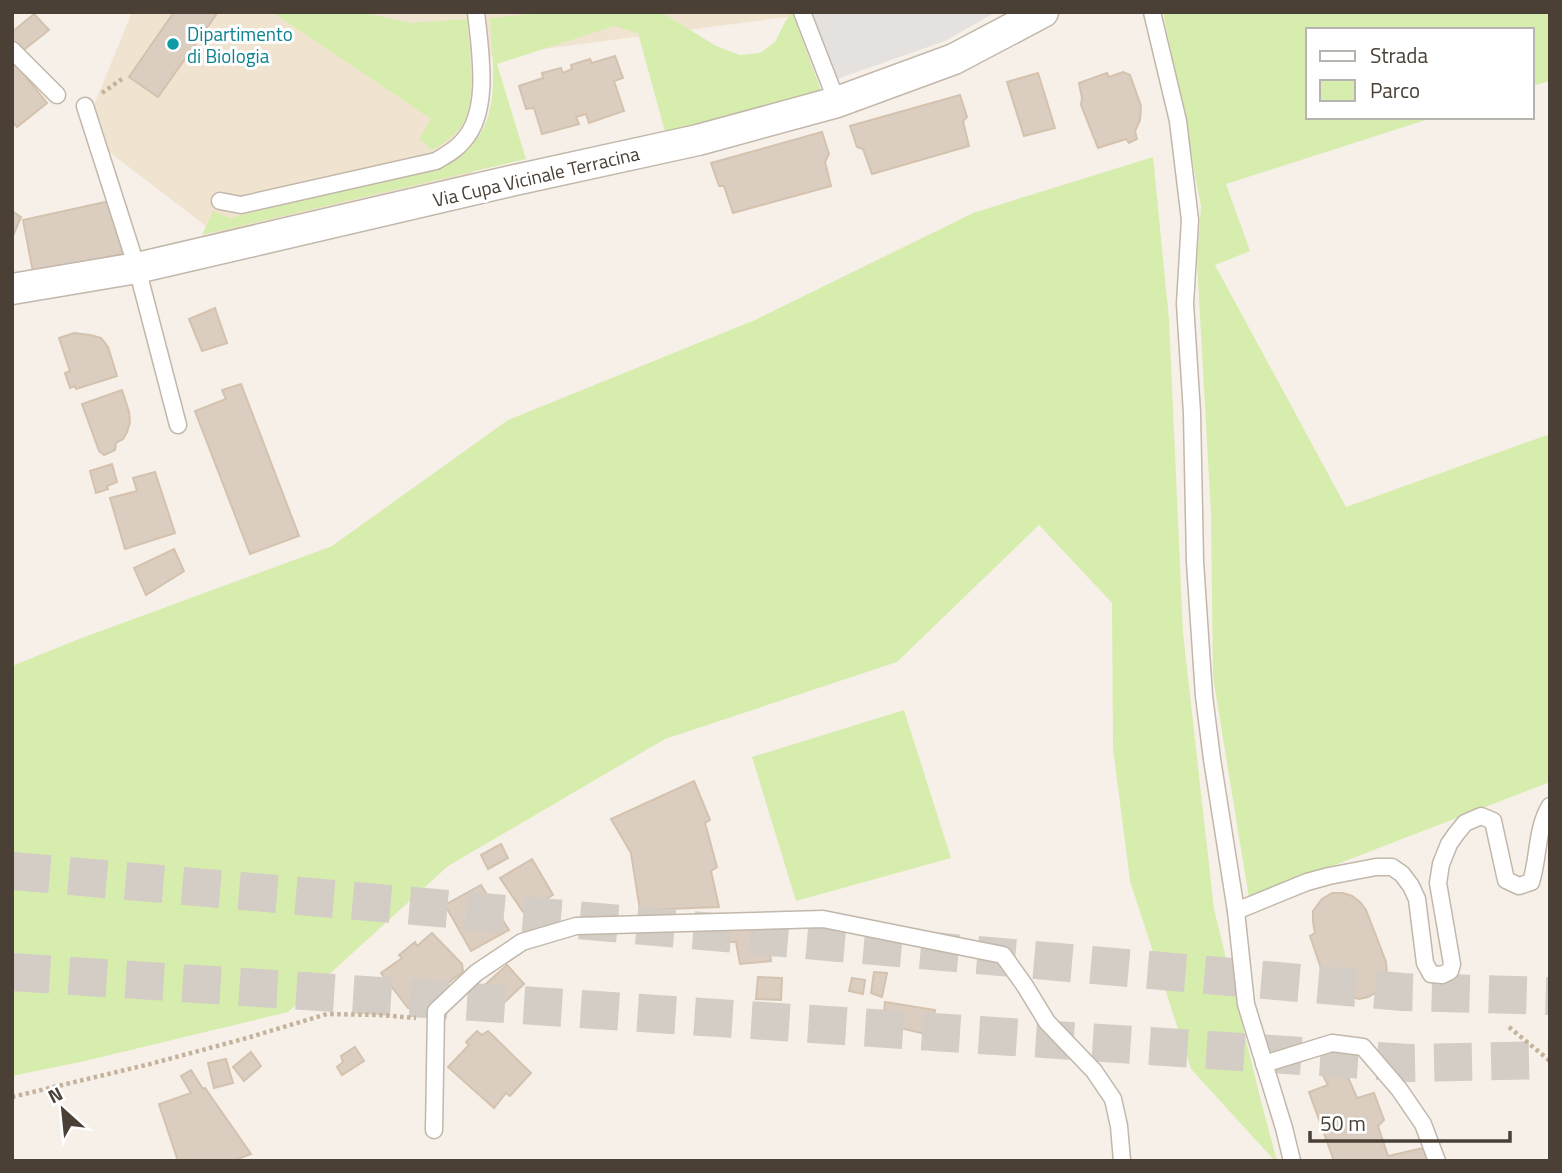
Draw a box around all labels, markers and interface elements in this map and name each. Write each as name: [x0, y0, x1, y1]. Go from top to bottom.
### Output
place label: Dipartimento di Biologia: [187, 19, 293, 70]
legend: [1306, 28, 1534, 119]
marker: Dipartimento di Biologia: [165, 36, 181, 52]
text: Strada: [1370, 39, 1428, 71]
text: Parco: [1370, 74, 1420, 106]
street label: Via Cupa Vicinale Terracina: [430, 138, 643, 214]
north arrow: [28, 1075, 98, 1145]
text: N: [43, 1078, 68, 1110]
scale bar: [1310, 1100, 1510, 1144]
text: 50 m: [1320, 1107, 1366, 1139]

